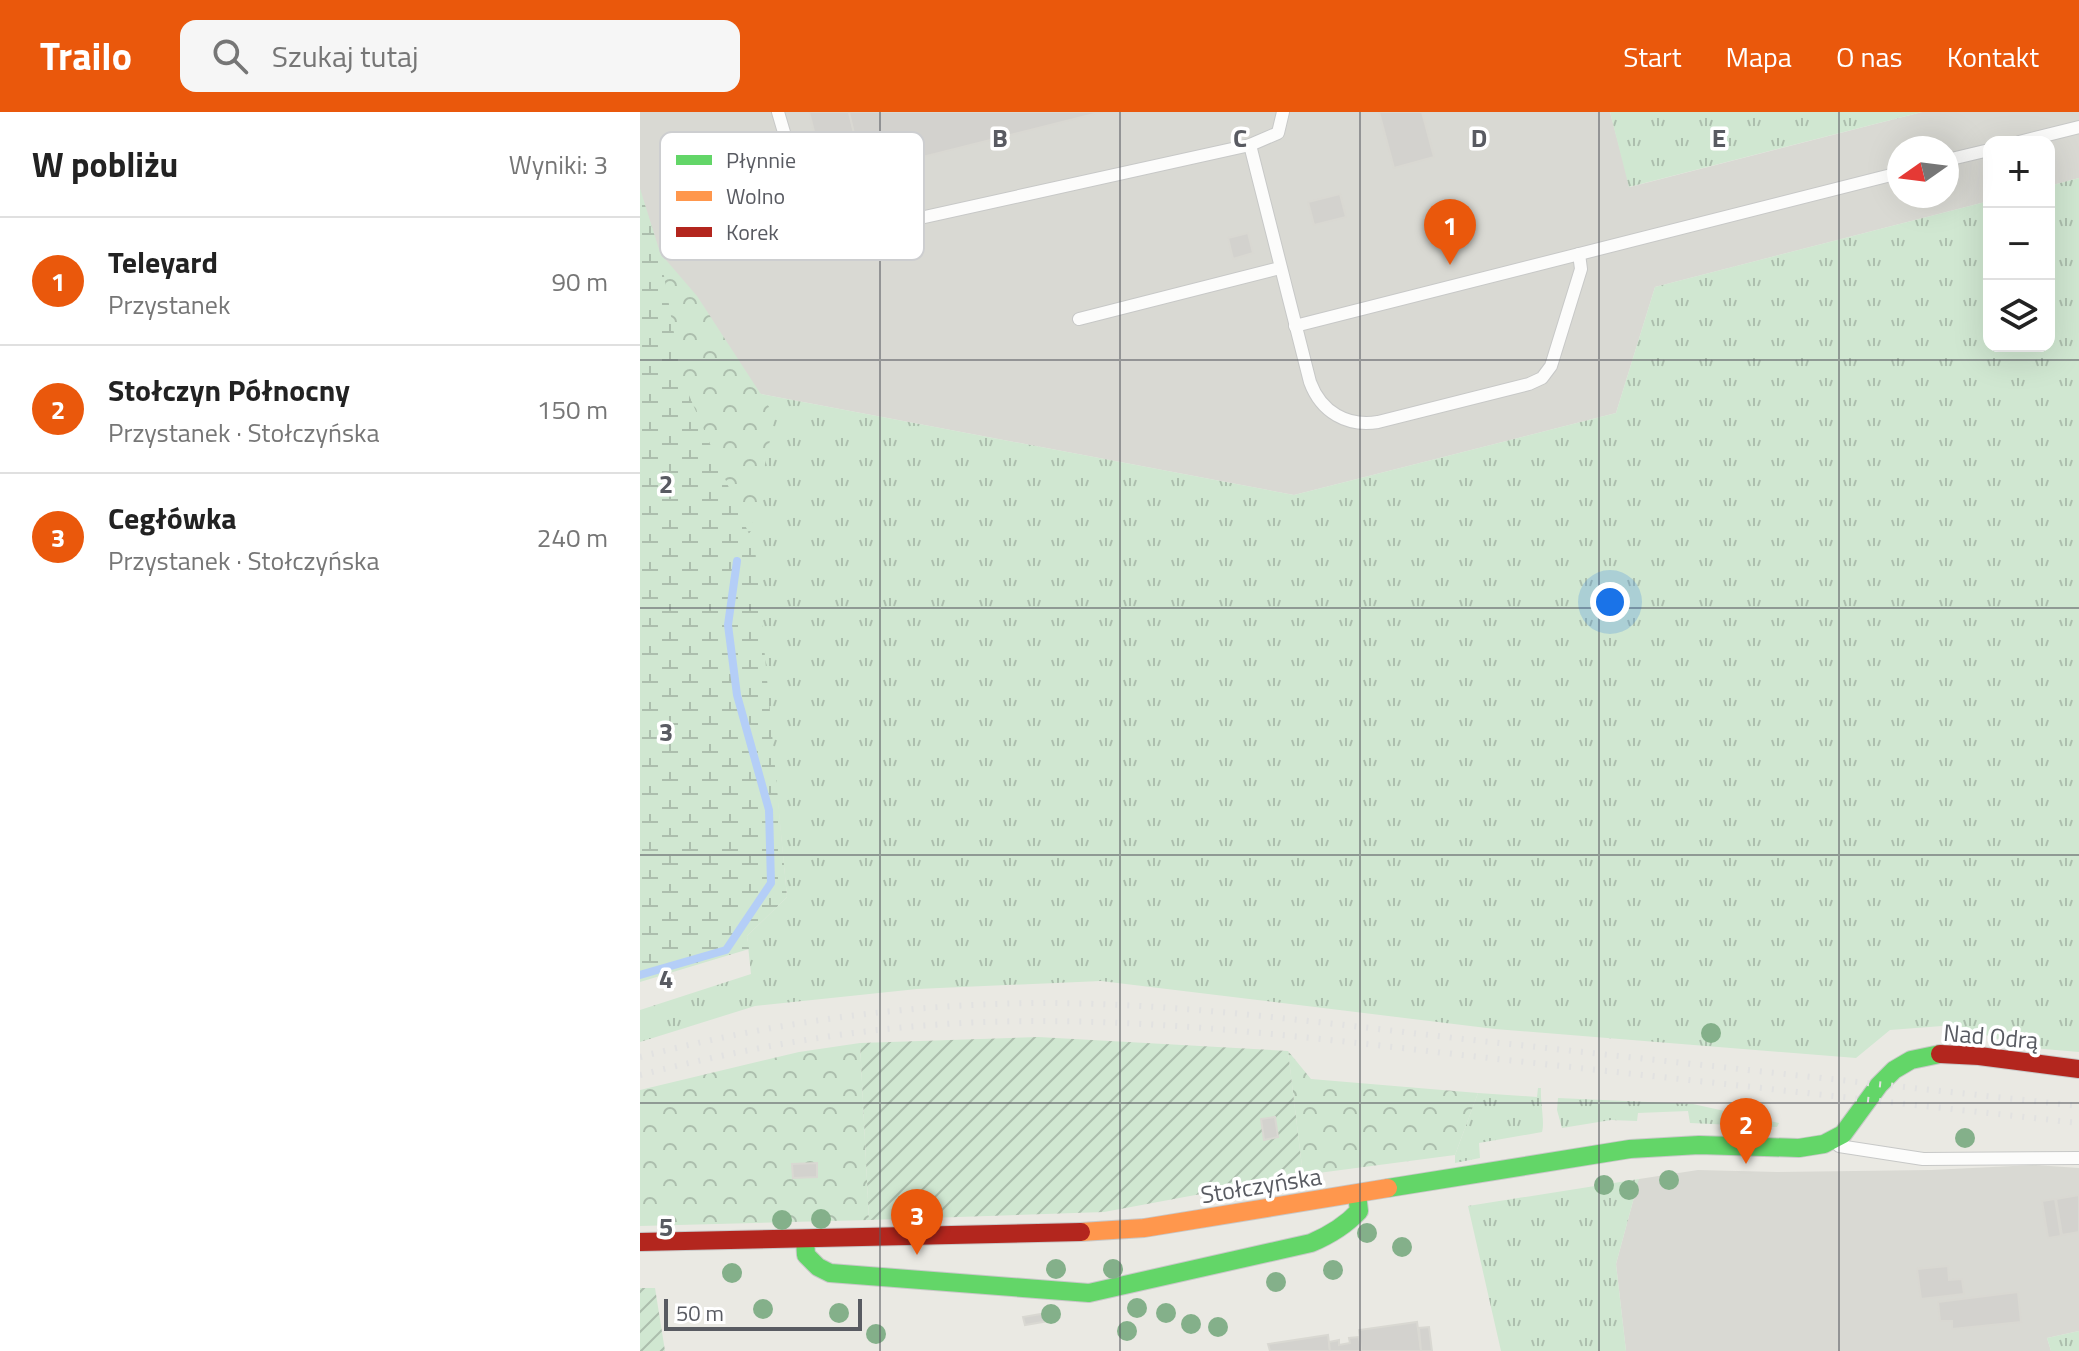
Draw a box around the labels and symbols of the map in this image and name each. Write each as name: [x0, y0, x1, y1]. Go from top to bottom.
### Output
text: B: [992, 118, 1008, 157]
text: C: [1233, 118, 1247, 157]
text: D: [1471, 118, 1487, 157]
text: E: [1712, 118, 1726, 157]
legend: [660, 132, 924, 260]
north arrow: [1887, 136, 1959, 208]
text: Płynnie: [726, 143, 796, 177]
text: Wolno: [726, 179, 785, 213]
pin: 1: [1424, 199, 1476, 265]
text: Korek: [726, 215, 779, 249]
text: 2: [659, 464, 673, 503]
your location: [1590, 582, 1630, 622]
text: 3: [659, 712, 673, 751]
text: 4: [659, 959, 673, 998]
street label: Nad Odrą: [1942, 1014, 2040, 1058]
pin: 2: [1720, 1098, 1772, 1164]
street label: Stołczyńska: [1198, 1158, 1324, 1212]
pin: 3: [891, 1189, 943, 1255]
text: 5: [659, 1207, 673, 1246]
scale bar: [664, 1295, 862, 1331]

